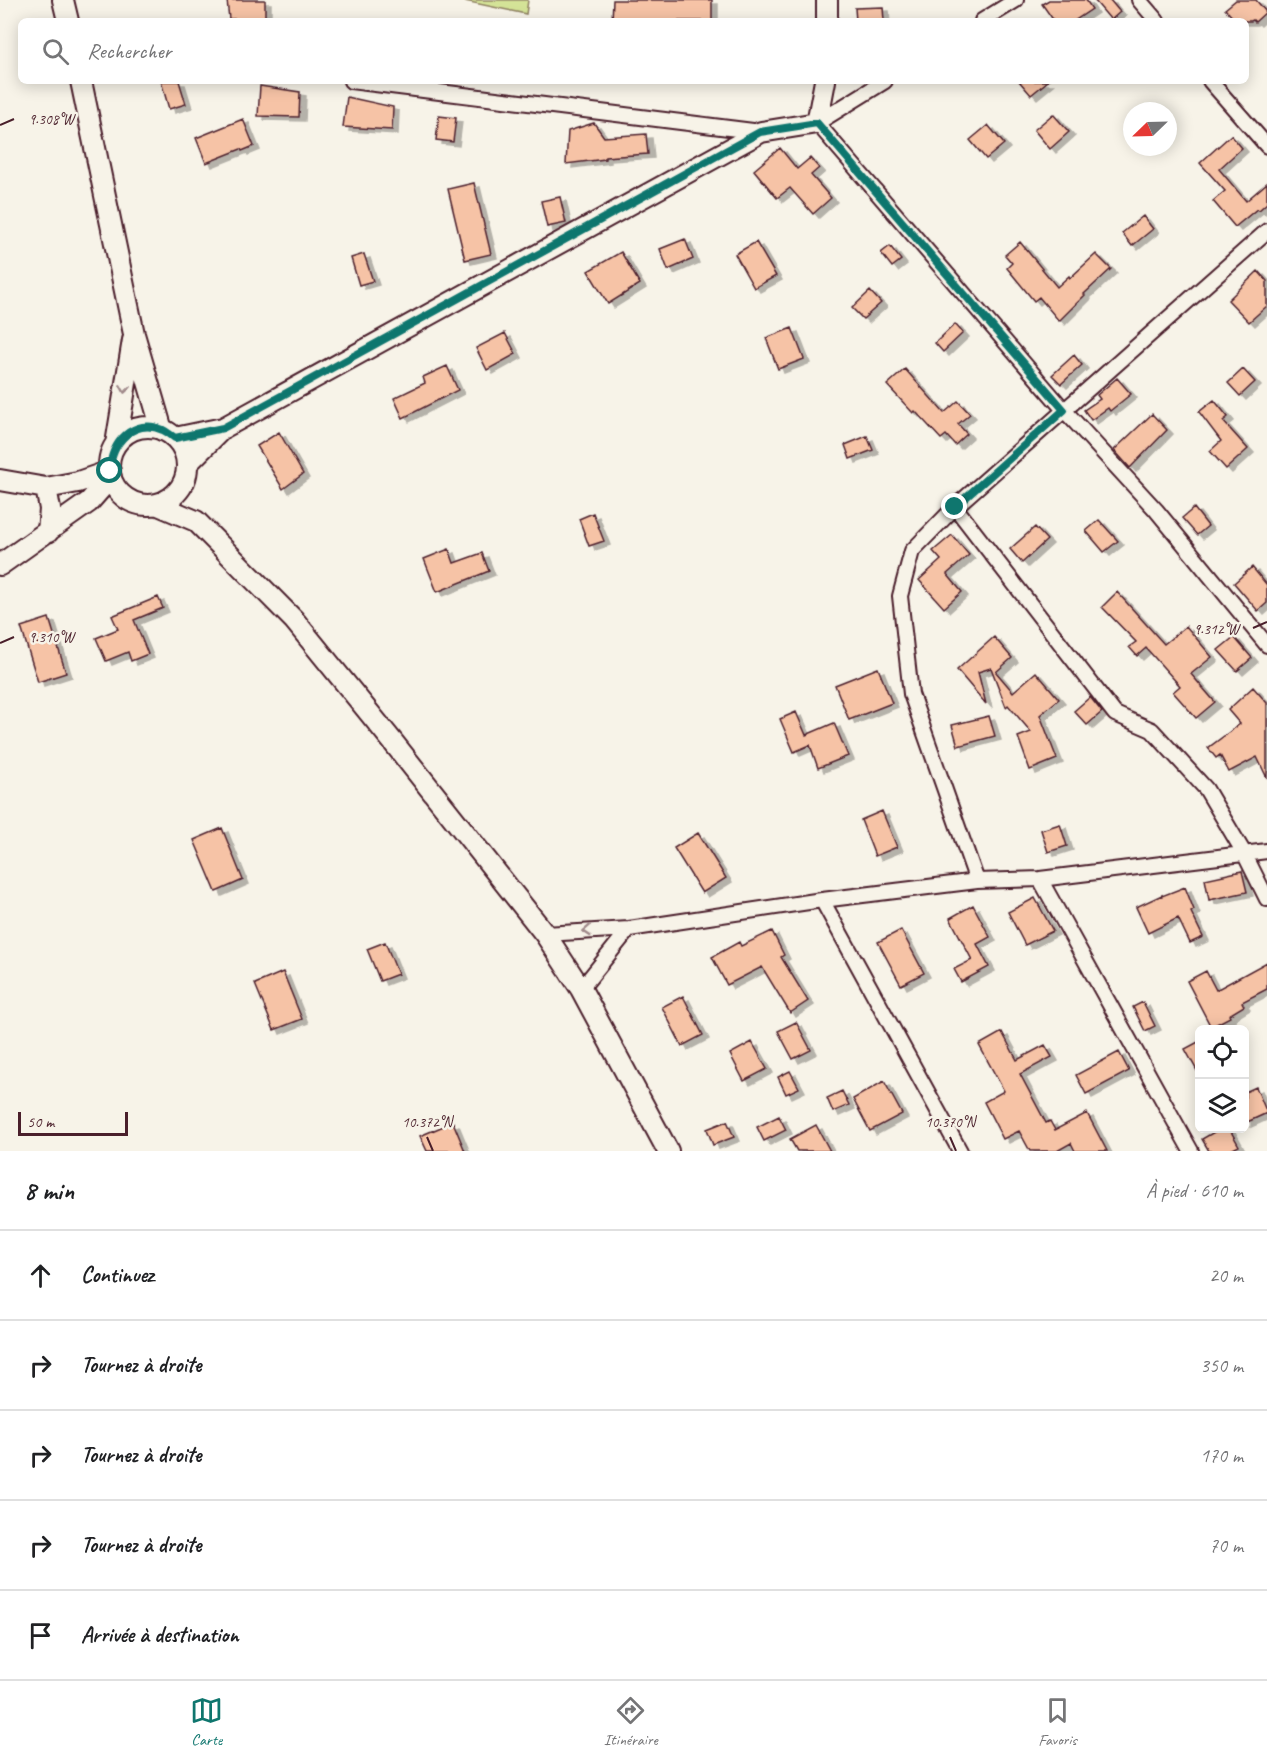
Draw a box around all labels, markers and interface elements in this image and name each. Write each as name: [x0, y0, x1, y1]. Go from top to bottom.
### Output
search box: [18, 18, 1249, 84]
icon: search: [39, 35, 72, 68]
text: Rechercher: [87, 37, 171, 65]
north arrow: [1123, 102, 1177, 156]
text: 9.308°W: [28, 110, 77, 129]
one-way arrow: [119, 384, 132, 394]
route start: [96, 457, 122, 483]
route end: [941, 493, 967, 519]
text: 9.312°W: [1193, 620, 1242, 639]
text: 9.310°W: [28, 628, 77, 647]
one-way arrow: [583, 925, 592, 938]
map controls: [1195, 1025, 1249, 1133]
button: locate: [1195, 1025, 1249, 1079]
button: layers: [1195, 1079, 1249, 1133]
scale bar: [18, 1109, 128, 1136]
text: 50 m: [27, 1112, 54, 1132]
text: 10.372°N: [402, 1113, 455, 1132]
text: 10.370°N: [925, 1113, 978, 1132]
text: 8 min: [24, 1174, 74, 1207]
text: À pied · 610 m: [1146, 1178, 1243, 1203]
icon: ahead: [24, 1259, 57, 1292]
text: Continuez: [81, 1261, 154, 1289]
text: 20 m: [1209, 1263, 1243, 1288]
icon: right: [24, 1349, 57, 1382]
text: Tournez à droite: [81, 1351, 201, 1379]
text: 350 m: [1200, 1353, 1243, 1378]
icon: right: [24, 1439, 57, 1472]
text: Tournez à droite: [81, 1441, 201, 1469]
text: 170 m: [1200, 1443, 1243, 1468]
icon: right: [24, 1529, 57, 1562]
text: Tournez à droite: [81, 1531, 201, 1559]
text: 70 m: [1209, 1533, 1243, 1558]
icon: arrive: [24, 1619, 57, 1652]
text: Arrivée à destination: [81, 1621, 239, 1649]
tab: Carte: [190, 1694, 223, 1750]
tab: Itinéraire: [604, 1694, 658, 1750]
tab: Favoris: [1038, 1694, 1077, 1750]

